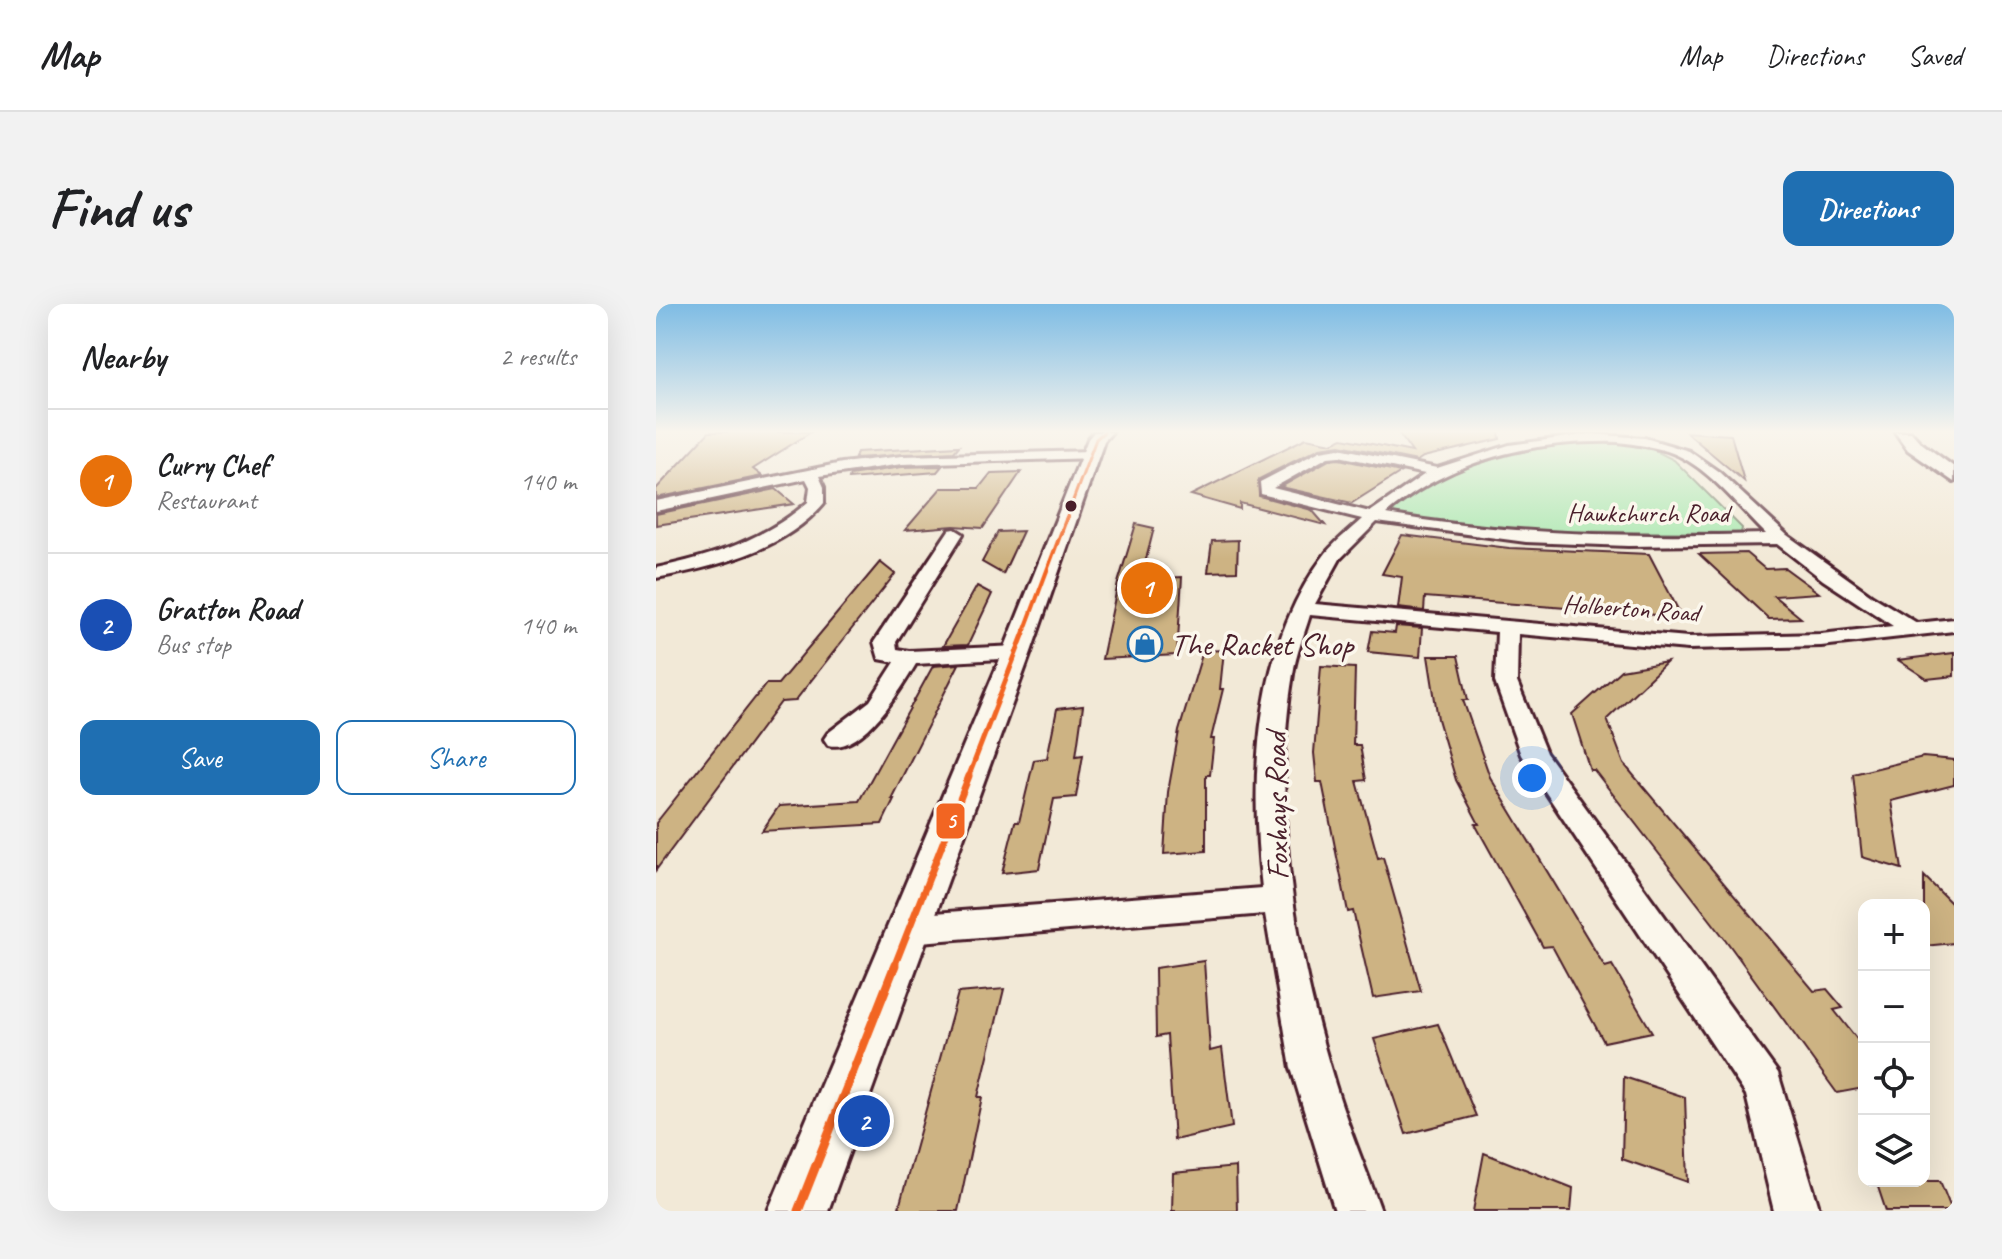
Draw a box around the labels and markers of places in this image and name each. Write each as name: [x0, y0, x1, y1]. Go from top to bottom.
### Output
unlabelled marker: [1063, 498, 1079, 514]
pin: 1: [1121, 558, 1173, 618]
place label: The Racket Shop: [1171, 624, 1355, 665]
shop icon: The Racket Shop: [1126, 625, 1164, 663]
pin: 2: [838, 1091, 890, 1151]

